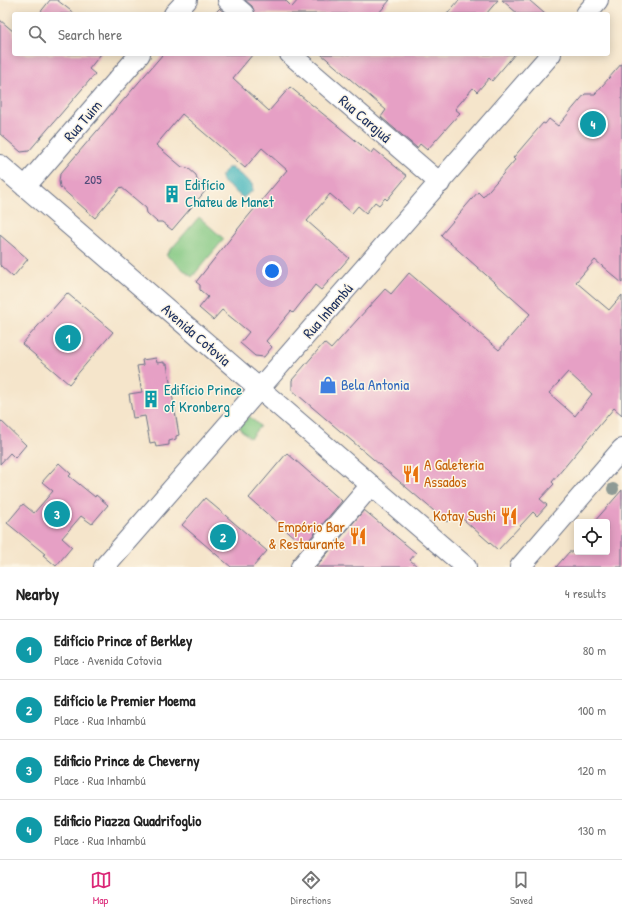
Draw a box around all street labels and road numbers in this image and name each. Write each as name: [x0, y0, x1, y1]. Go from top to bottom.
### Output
street label: Rua Carajuá: [335, 90, 396, 147]
street label: Rua Tuim: [59, 95, 107, 146]
street label: Rua Inhambú: [298, 278, 358, 343]
street label: Avenida Cotovia: [157, 299, 236, 371]

